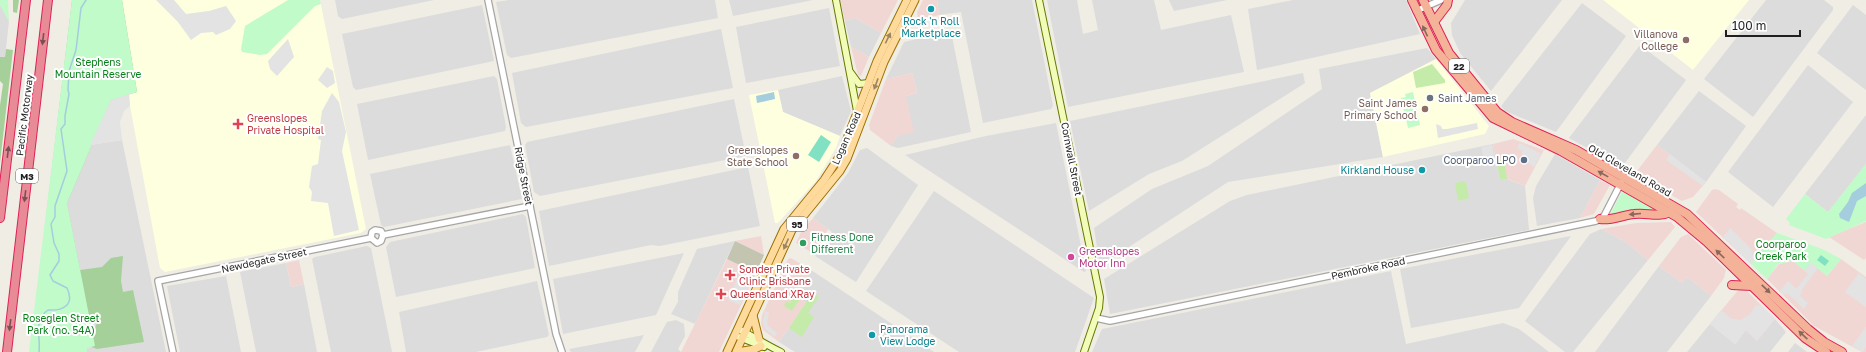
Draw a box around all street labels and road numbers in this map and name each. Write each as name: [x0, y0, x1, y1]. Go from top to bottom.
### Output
road number: 22: [1449, 59, 1469, 73]
street label: Pacific Motorway: [13, 73, 35, 157]
street label: Logan Road: [829, 110, 863, 166]
street label: Cornwall Street: [1059, 121, 1085, 197]
street label: Old Cleveland Road: [1586, 141, 1674, 199]
street label: Ridge Street: [512, 146, 536, 206]
road number: M3: [16, 169, 38, 183]
road number: 95: [787, 217, 807, 231]
street label: Newdegate Street: [220, 245, 308, 275]
street label: Pembroke Road: [1330, 254, 1406, 282]

